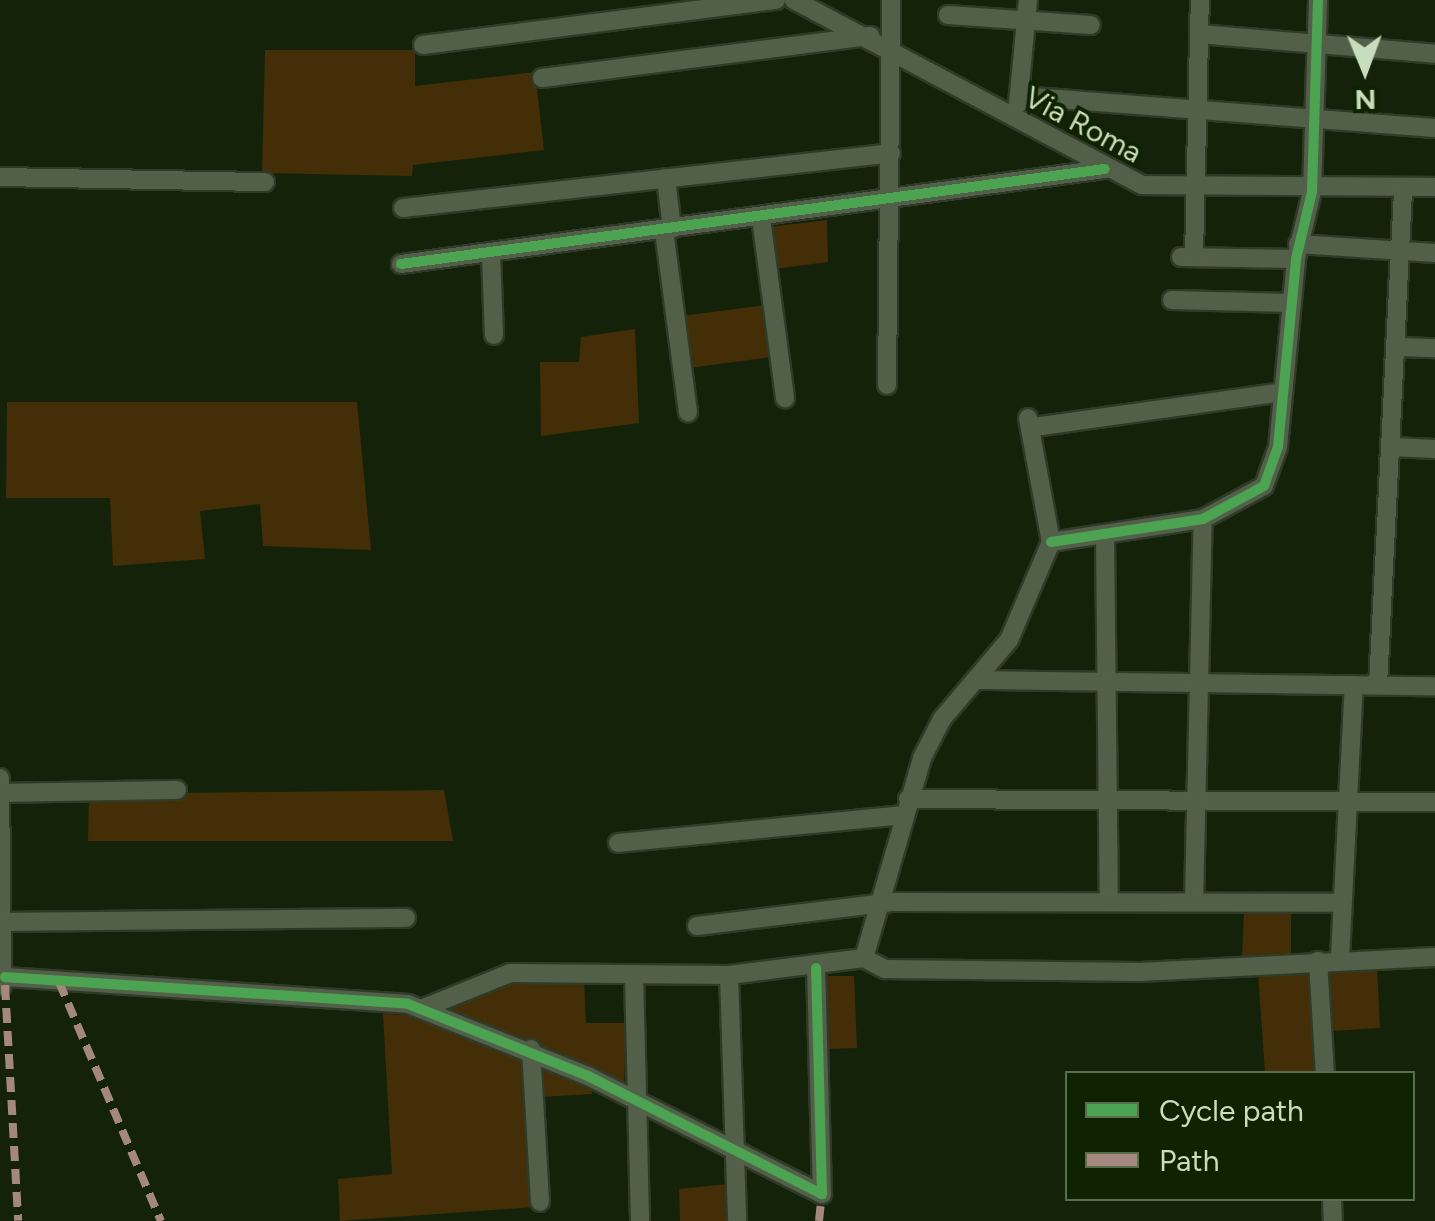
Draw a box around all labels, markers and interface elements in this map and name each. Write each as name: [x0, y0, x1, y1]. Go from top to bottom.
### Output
north arrow: [1315, 20, 1415, 120]
street label: Via Roma: [1018, 79, 1148, 171]
text: N: [1354, 83, 1377, 117]
legend: [1065, 1071, 1415, 1201]
text: Cycle path: [1159, 1092, 1304, 1129]
text: Path: [1159, 1142, 1219, 1179]

